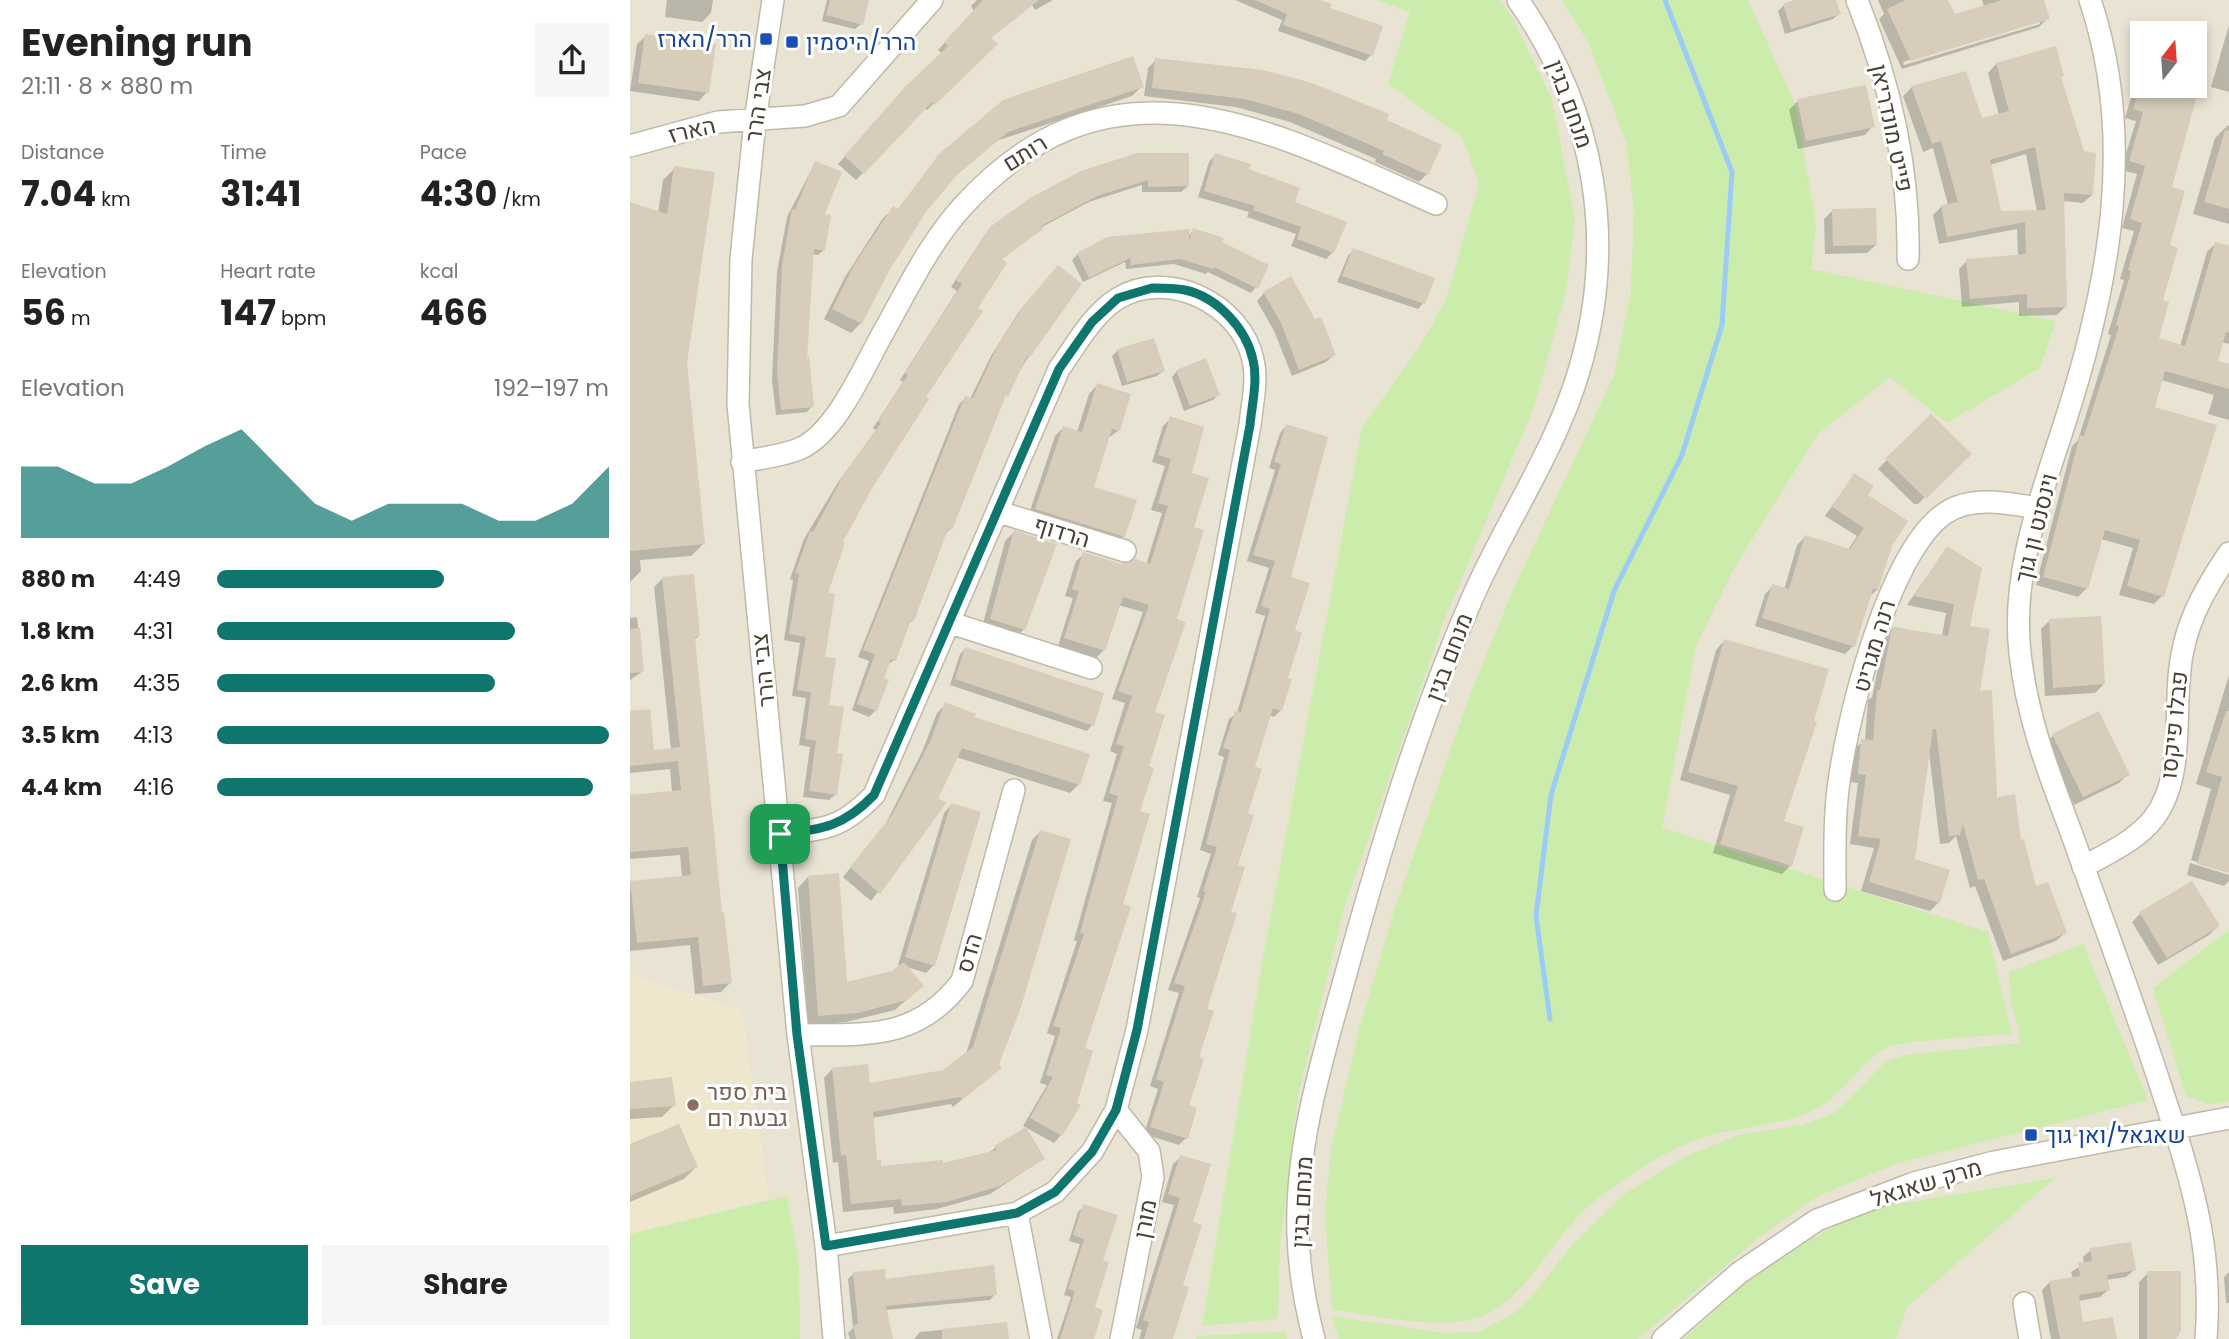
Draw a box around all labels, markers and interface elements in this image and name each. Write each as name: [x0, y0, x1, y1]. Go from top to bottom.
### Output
text: Evening run: [21, 16, 253, 69]
north arrow: [2130, 21, 2207, 98]
map controls: [2130, 21, 2207, 98]
button: share: [535, 23, 609, 97]
place label: הרר/הארז: [657, 23, 752, 55]
place label: הרר/היסמין: [806, 26, 916, 58]
marker: הרר/הארז: [758, 31, 774, 47]
marker: הרר/היסמין: [784, 34, 800, 50]
street label: מנחם בגין: [1539, 55, 1601, 153]
street label: פייט מונדריאן: [1863, 61, 1921, 195]
street label: צבי הרר: [737, 66, 779, 144]
text: 21:11 · 8 × 880 m: [21, 70, 193, 102]
street label: הארז: [665, 109, 719, 151]
street label: רותם: [997, 127, 1053, 179]
text: Distance: [21, 139, 104, 166]
text: Time: [220, 139, 267, 166]
text: Pace: [420, 139, 467, 166]
text: 7.04: [21, 169, 96, 218]
text: 31:41: [220, 169, 301, 218]
text: 4:30: [420, 169, 497, 218]
text: km: [96, 186, 131, 213]
text: /km: [497, 186, 541, 213]
text: Elevation: [21, 258, 107, 285]
text: Heart rate: [220, 258, 316, 285]
text: kcal: [420, 258, 459, 285]
text: 56: [21, 288, 66, 337]
text: 147: [220, 288, 276, 337]
text: 466: [420, 288, 488, 337]
text: m: [66, 305, 91, 332]
text: bpm: [276, 305, 326, 332]
text: Elevation: [21, 372, 125, 404]
text: 192–197 m: [494, 372, 609, 404]
street label: וינסנט ון גוך: [2007, 470, 2065, 586]
street label: הרדוף: [1030, 508, 1094, 556]
text: 880 m: [21, 563, 95, 595]
text: 4:49: [133, 563, 181, 595]
street label: רנה מגריט: [1845, 596, 1903, 696]
street label: מנחם בגין: [1418, 608, 1480, 706]
text: 1.8 km: [21, 615, 95, 647]
text: 4:31: [133, 615, 173, 647]
street label: צבי הרר: [743, 632, 783, 708]
text: 2.6 km: [21, 667, 99, 699]
text: 4:35: [133, 667, 180, 699]
street label: פבלו פיקסו: [2152, 669, 2196, 781]
text: 3.5 km: [21, 719, 100, 751]
text: 4:13: [133, 719, 173, 751]
text: 4.4 km: [21, 771, 102, 803]
text: 4:16: [133, 771, 174, 803]
pin: [750, 804, 810, 864]
icon: arrive: [761, 815, 799, 853]
street label: הדס: [948, 929, 990, 977]
place label: בית ספר גבעת רם: [707, 1076, 788, 1134]
marker: בית ספר גבעת רם: [685, 1097, 701, 1113]
place label: שאגאל/ואן גוך: [2045, 1119, 2186, 1151]
marker: שאגאל/ואן גוך: [2023, 1127, 2039, 1143]
street label: מרק שאגאל: [1866, 1151, 1986, 1215]
street label: מנחם בגין: [1284, 1155, 1320, 1249]
street label: מורן: [1126, 1197, 1164, 1241]
button: Save: [21, 1245, 308, 1325]
button: Share: [322, 1245, 609, 1325]

